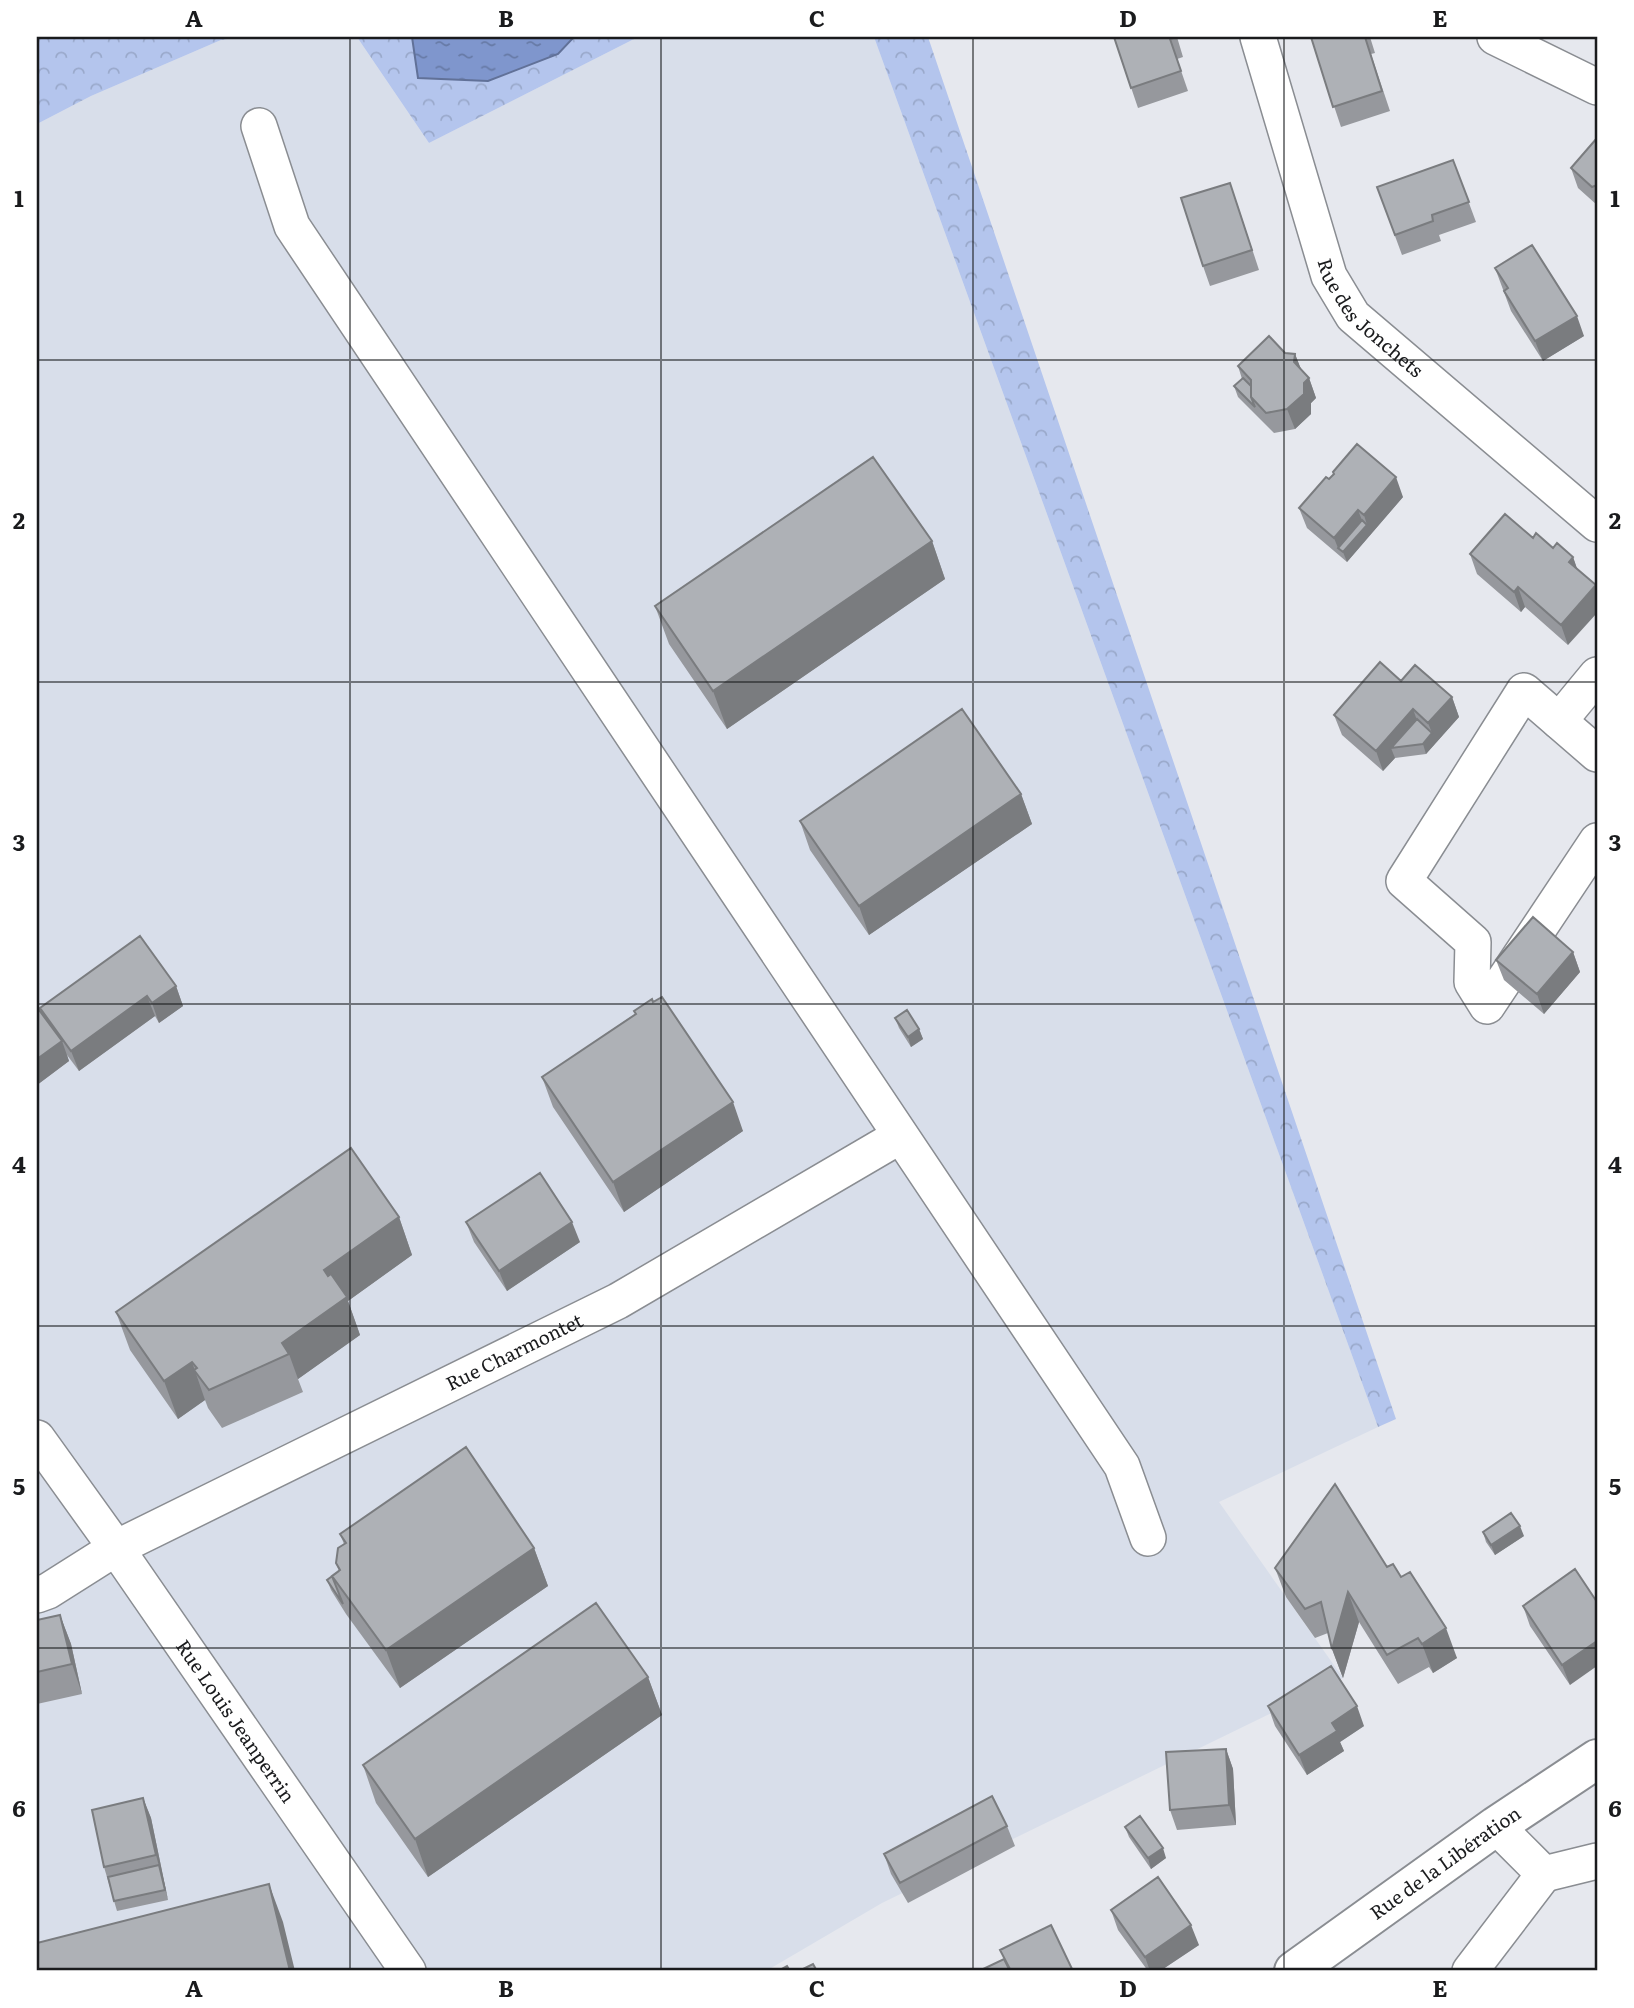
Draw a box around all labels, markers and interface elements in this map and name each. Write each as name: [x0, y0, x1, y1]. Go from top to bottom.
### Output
text: A: [185, 0, 203, 34]
text: B: [498, 0, 514, 34]
text: C: [809, 0, 825, 34]
text: D: [1119, 0, 1137, 34]
text: E: [1432, 0, 1448, 34]
text: 1: [14, 180, 24, 214]
text: 1: [1610, 180, 1620, 214]
street label: Rue des Jonchets: [1312, 255, 1430, 383]
text: 2: [13, 502, 25, 536]
text: 2: [1609, 502, 1621, 536]
text: 3: [13, 824, 25, 858]
text: 3: [1609, 824, 1621, 858]
text: 4: [12, 1146, 26, 1180]
text: 4: [1608, 1146, 1622, 1180]
street label: Rue Charmontet: [441, 1305, 587, 1397]
text: 5: [13, 1468, 25, 1502]
text: 5: [1609, 1468, 1621, 1502]
street label: Rue Louis Jeanperrin: [170, 1633, 303, 1808]
text: 6: [12, 1790, 26, 1824]
text: 6: [1608, 1790, 1622, 1824]
street label: Rue de la Libération: [1363, 1798, 1526, 1926]
text: A: [185, 1970, 203, 2004]
text: B: [498, 1970, 514, 2004]
text: C: [809, 1970, 825, 2004]
text: D: [1119, 1970, 1137, 2004]
text: E: [1432, 1970, 1448, 2004]

